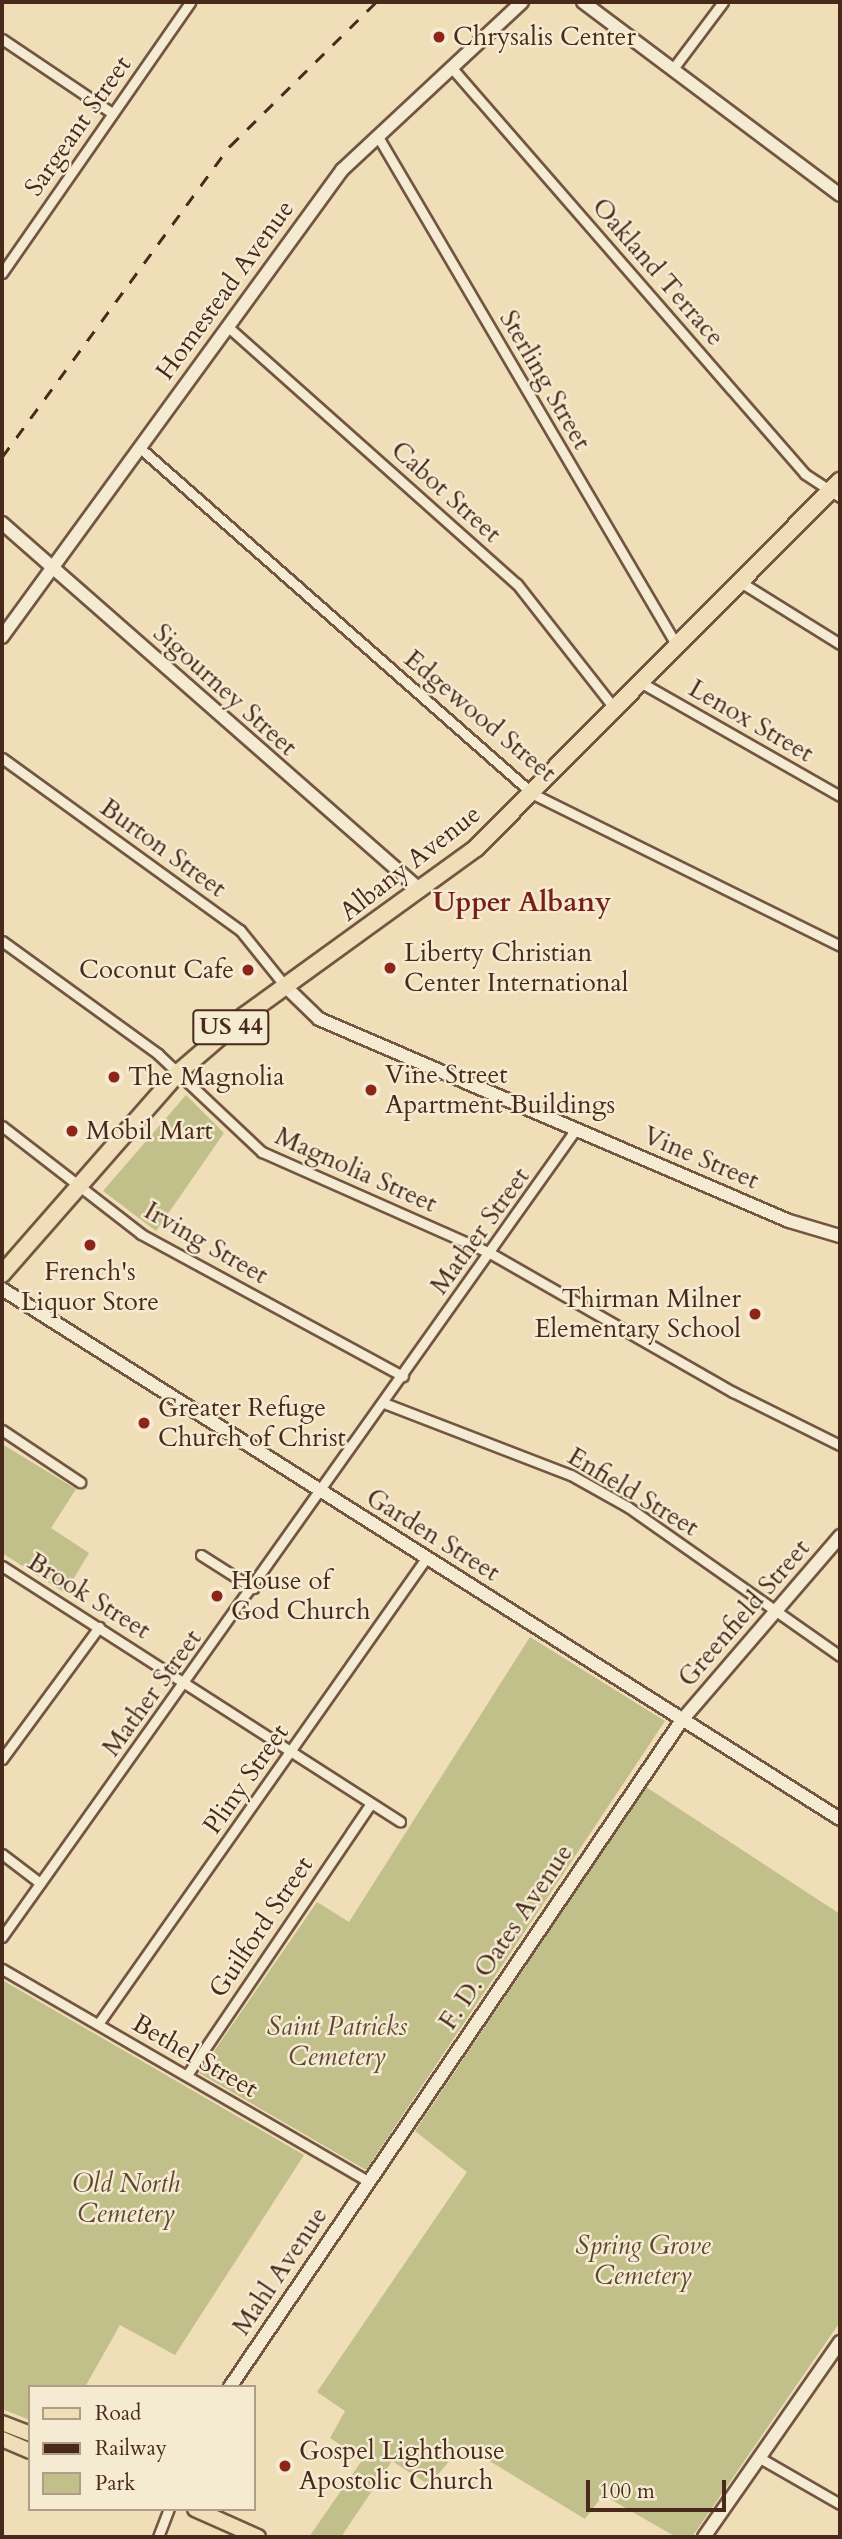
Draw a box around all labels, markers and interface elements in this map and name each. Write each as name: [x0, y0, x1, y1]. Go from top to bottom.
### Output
place label: Chrysalis Center: [453, 21, 636, 53]
marker: Chrysalis Center: [431, 29, 447, 45]
street label: Sargeant Street: [18, 50, 138, 202]
street label: Oakland Terrace: [585, 192, 731, 352]
street label: Homestead Avenue: [149, 194, 301, 386]
street label: Sterling Street: [493, 305, 597, 455]
street label: Cabot Street: [385, 435, 507, 549]
street label: Sigourney Street: [147, 617, 303, 763]
street label: Edgewood Street: [398, 643, 562, 789]
street label: Lenox Street: [683, 673, 819, 769]
street label: Burton Street: [94, 792, 232, 904]
street label: Albany Avenue: [333, 798, 487, 928]
district label: Upper Albany: [433, 885, 611, 919]
place label: Liberty Christian Center International: [404, 937, 628, 998]
place label: Coconut Cafe: [79, 954, 234, 986]
marker: Liberty Christian Center International: [382, 960, 398, 976]
marker: Coconut Cafe: [240, 962, 256, 978]
road number: US 44: [191, 1007, 271, 1048]
place label: Vine Street Apartment Buildings: [385, 1059, 615, 1120]
place label: The Magnolia: [128, 1061, 284, 1093]
marker: The Magnolia: [106, 1069, 122, 1085]
marker: Vine Street Apartment Buildings: [363, 1082, 379, 1098]
place label: Mobil Mart: [86, 1115, 213, 1147]
street label: Magnolia Street: [270, 1120, 442, 1220]
street label: Vine Street: [639, 1120, 763, 1196]
marker: Mobil Mart: [64, 1123, 80, 1139]
street label: Mather Street: [424, 1162, 536, 1300]
street label: Irving Street: [139, 1195, 273, 1291]
marker: French's Liquor Store: [82, 1237, 98, 1253]
place label: French's Liquor Store: [21, 1256, 159, 1318]
place label: Thirman Milner Elementary School: [534, 1283, 741, 1344]
marker: Thirman Milner Elementary School: [747, 1306, 763, 1322]
place label: Greater Refuge Church of Christ: [158, 1392, 346, 1454]
marker: Greater Refuge Church of Christ: [136, 1415, 152, 1431]
street label: Enfield Street: [562, 1441, 704, 1543]
street label: Garden Street: [361, 1482, 505, 1588]
street label: Greenfield Street: [672, 1533, 816, 1693]
street label: Brook Street: [22, 1546, 156, 1646]
place label: House of God Church: [231, 1565, 370, 1626]
marker: House of God Church: [209, 1588, 225, 1604]
street label: Mather Street: [96, 1624, 208, 1762]
street label: Pliny Street: [197, 1718, 295, 1840]
street label: F. D. Oates Avenue: [432, 1838, 580, 2036]
street label: Guilford Street: [202, 1850, 320, 2004]
street label: Bethel Street: [127, 2008, 263, 2104]
park label: Saint Patricks Cemetery: [267, 2011, 407, 2072]
park label: Old North Cemetery: [72, 2168, 180, 2230]
street label: Mahl Avenue: [226, 2201, 334, 2341]
park label: Spring Grove Cemetery: [575, 2230, 711, 2292]
legend: [28, 2385, 256, 2511]
text: Road: [95, 2399, 141, 2428]
text: Railway: [95, 2434, 167, 2463]
place label: Gospel Lighthouse Apostolic Church: [299, 2435, 505, 2496]
marker: Gospel Lighthouse Apostolic Church: [277, 2458, 293, 2474]
scale bar: [590, 2466, 730, 2510]
text: Park: [95, 2469, 135, 2498]
text: 100 m: [599, 2477, 655, 2506]

